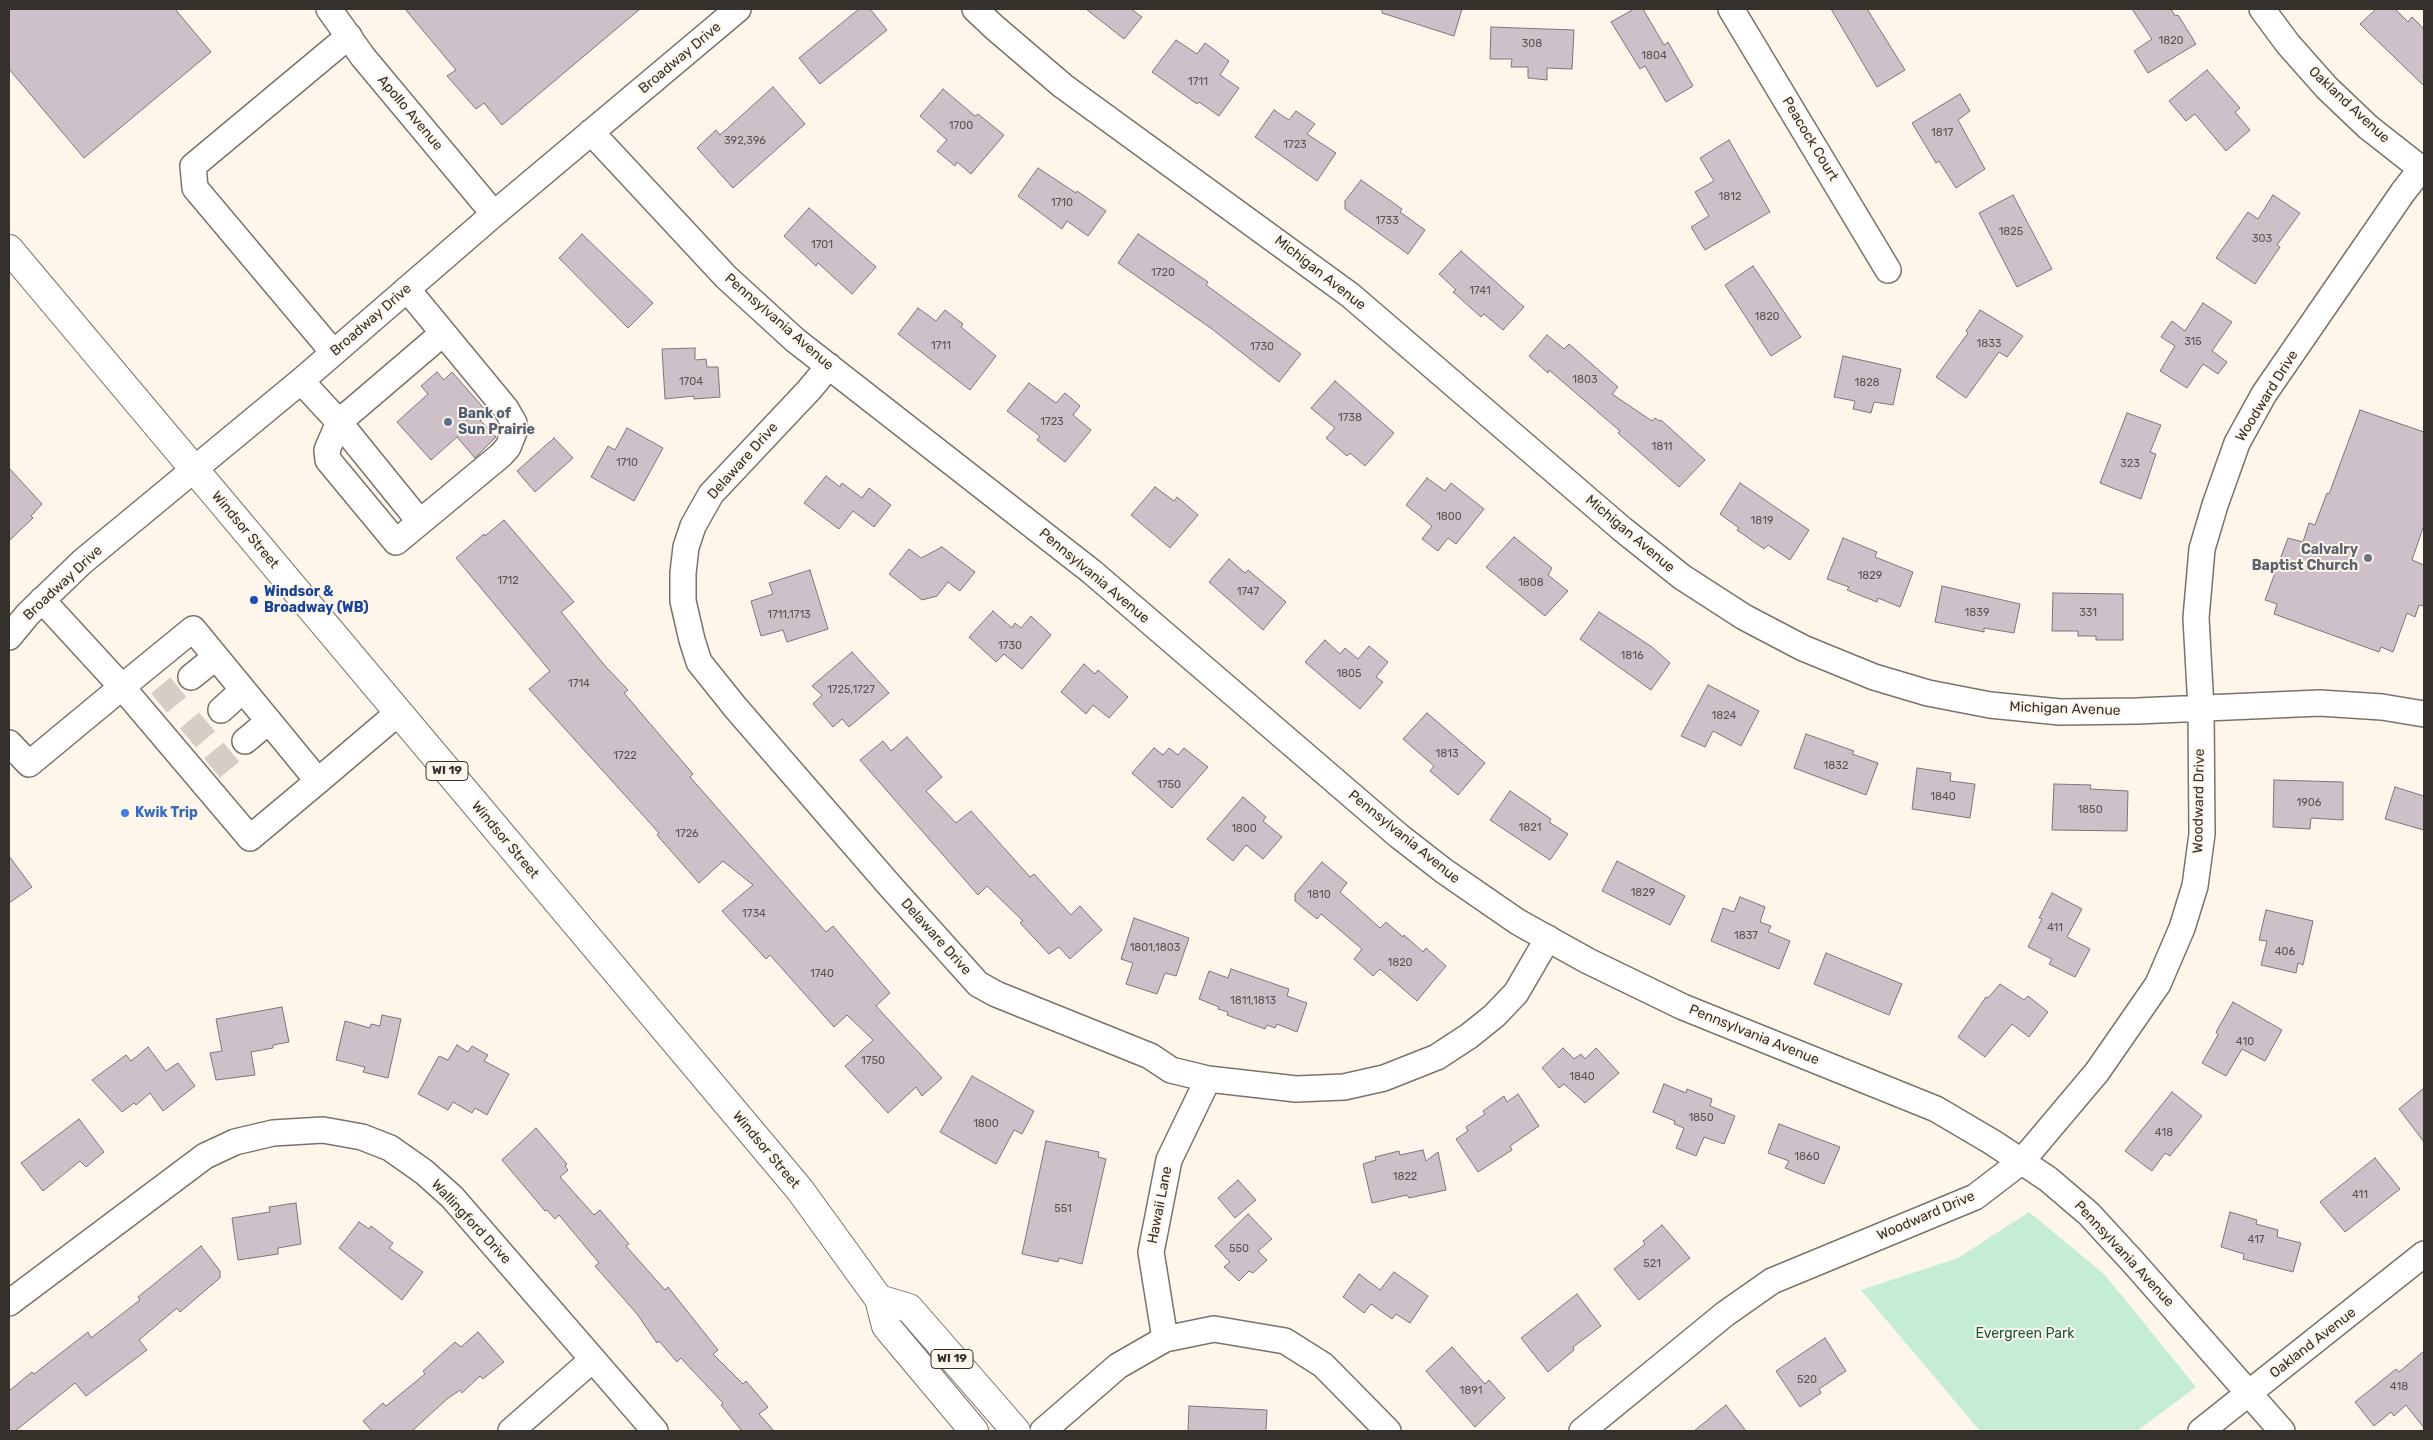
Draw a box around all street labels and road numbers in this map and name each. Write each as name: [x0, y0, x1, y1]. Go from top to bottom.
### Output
street label: Broadway Drive: [636, 19, 724, 97]
street label: Oakland Avenue: [2305, 63, 2393, 147]
street label: Apollo Avenue: [374, 72, 446, 154]
street label: Peacock Court: [1778, 94, 1842, 184]
street label: Michigan Avenue: [1271, 232, 1369, 314]
street label: Pennsylvania Avenue: [721, 270, 837, 374]
street label: Broadway Drive: [327, 280, 415, 360]
street label: Woodward Drive: [2232, 347, 2302, 445]
street label: Delaware Drive: [704, 419, 782, 503]
street label: Windsor Street: [208, 488, 282, 572]
street label: Michigan Avenue: [1582, 492, 1678, 576]
street label: Pennsylvania Avenue: [1035, 525, 1153, 627]
street label: Broadway Drive: [20, 542, 106, 624]
street label: Michigan Avenue: [2009, 699, 2121, 719]
street label: Woodward Drive: [2190, 749, 2208, 853]
road number: WI 19: [426, 761, 468, 780]
street label: Pennsylvania Avenue: [1345, 787, 1463, 887]
street label: Windsor Street: [468, 798, 542, 882]
street label: Delaware Drive: [897, 895, 975, 979]
street label: Pennsylvania Avenue: [1686, 1001, 1822, 1069]
street label: Windsor Street: [729, 1108, 803, 1192]
street label: Hawaii Lane: [1144, 1165, 1176, 1245]
street label: Wallingford Drive: [427, 1176, 515, 1268]
street label: Woodward Drive: [1875, 1188, 1977, 1244]
street label: Pennsylvania Avenue: [2070, 1197, 2178, 1311]
street label: Oakland Avenue: [2267, 1304, 2359, 1382]
road number: WI 19: [931, 1350, 973, 1368]

